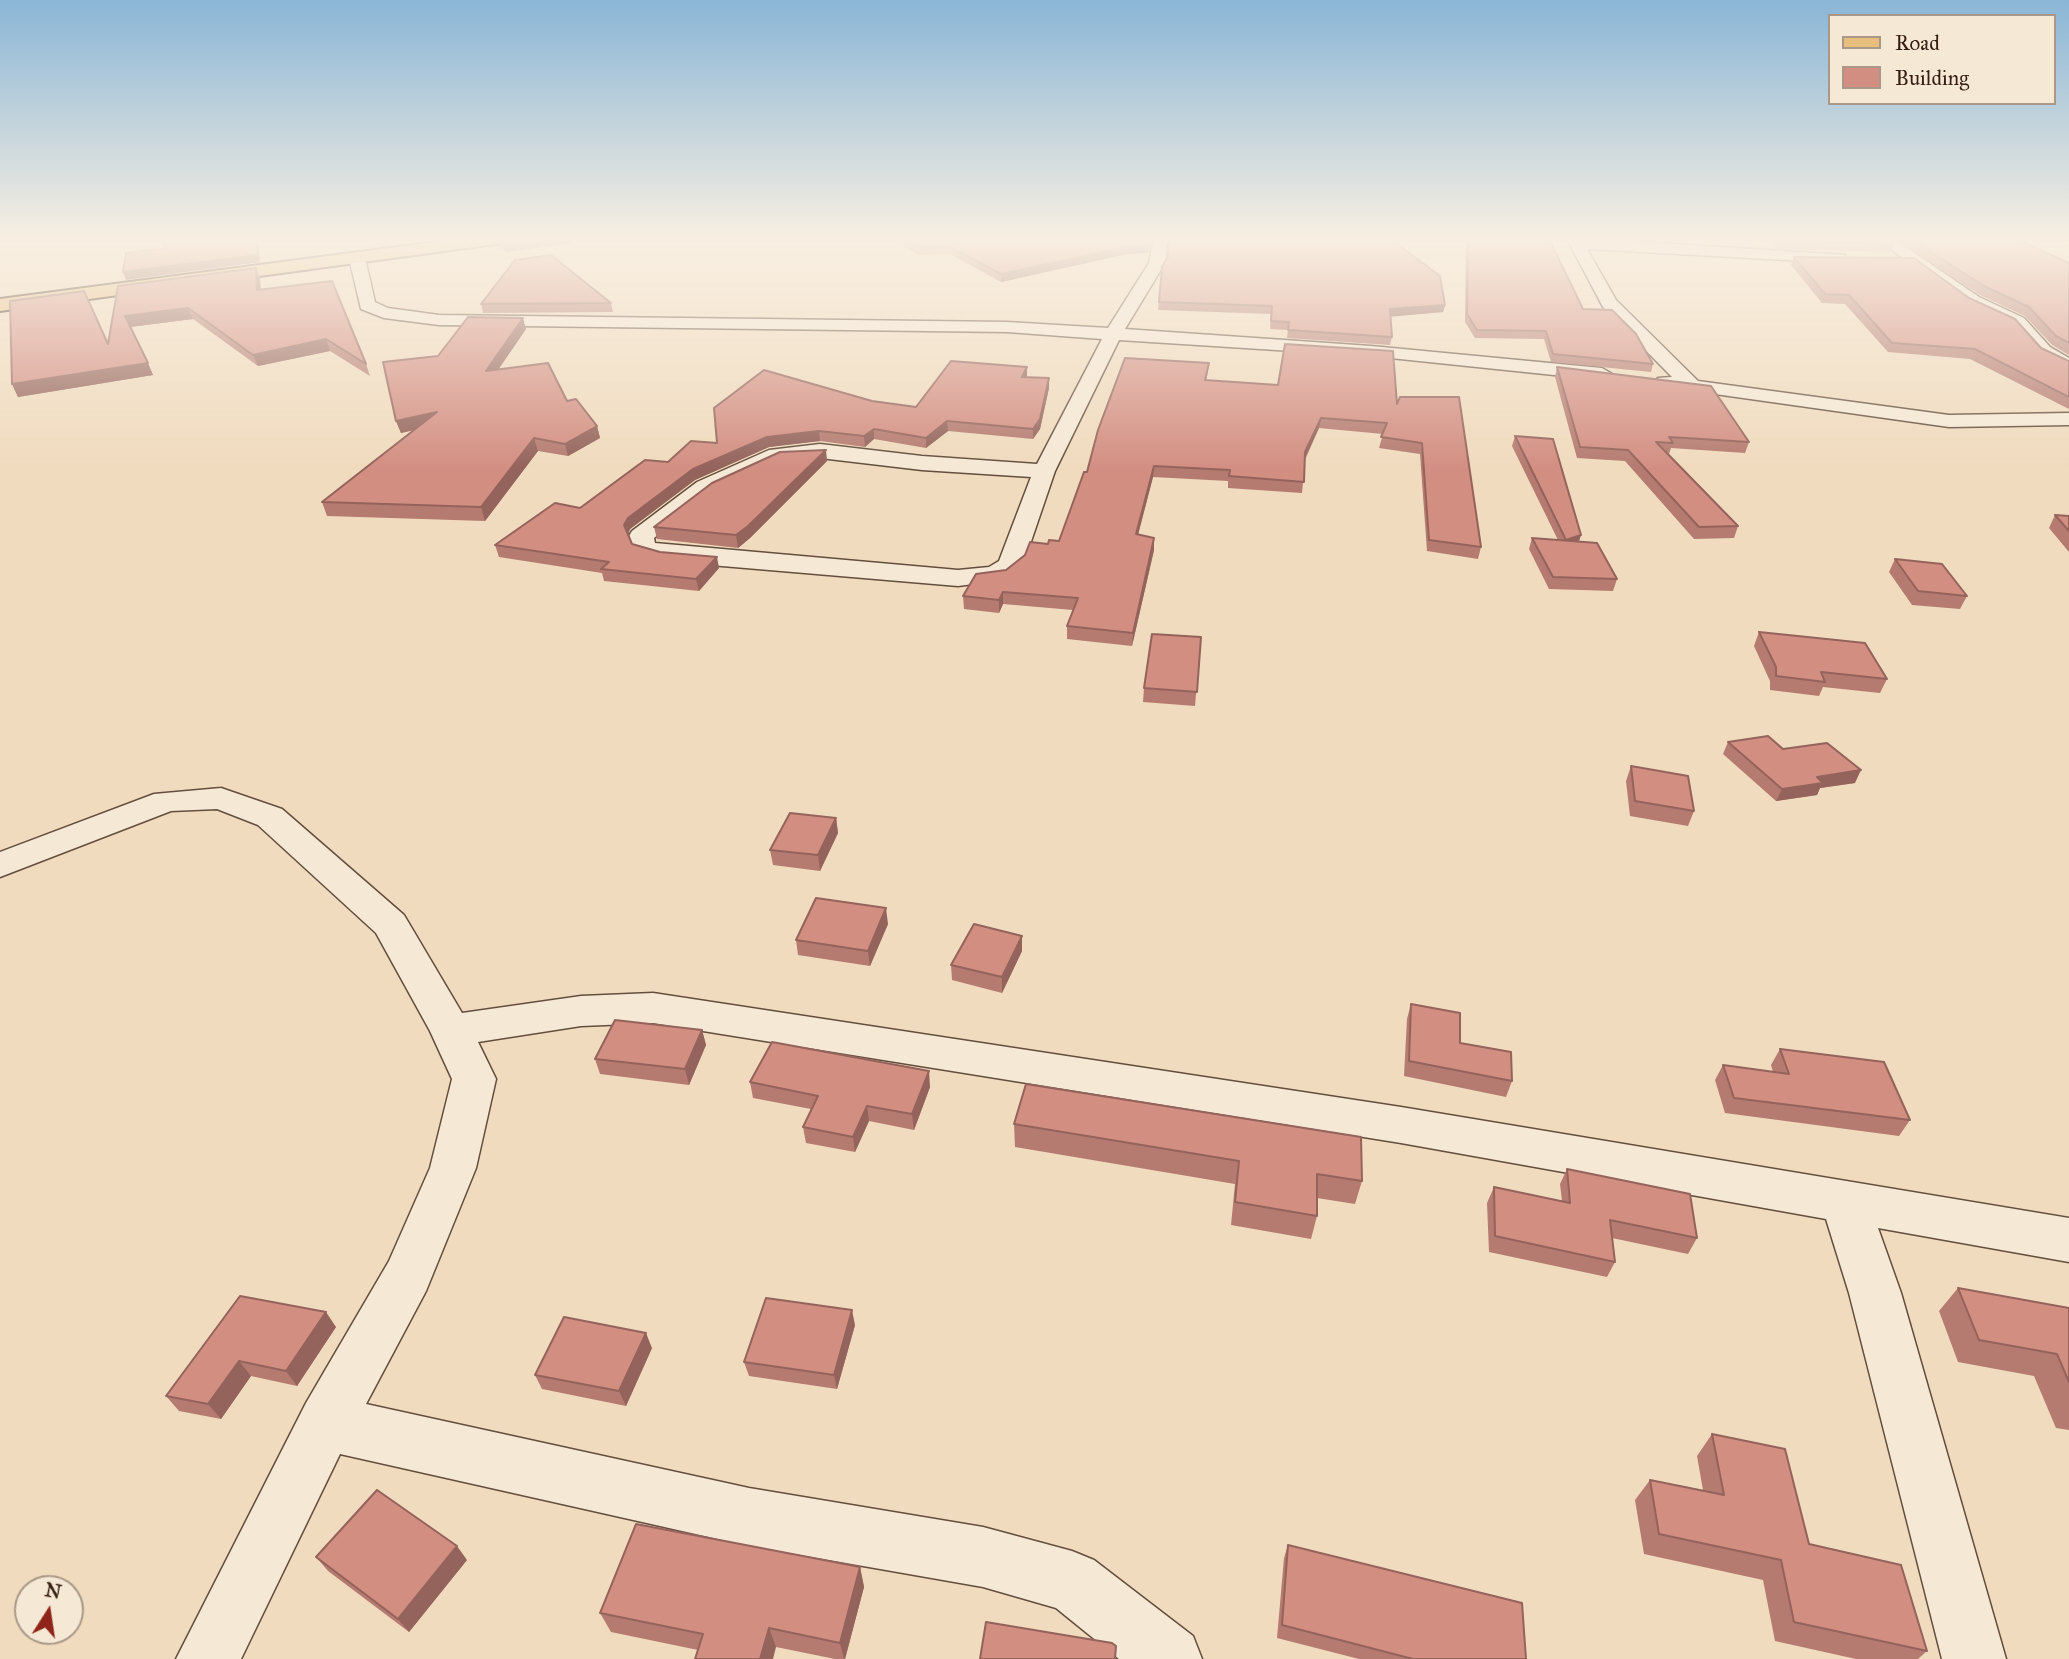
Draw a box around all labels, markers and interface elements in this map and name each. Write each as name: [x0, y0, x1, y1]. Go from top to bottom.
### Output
legend: [1828, 14, 2055, 105]
text: Road: [1895, 30, 1940, 56]
text: Building: [1895, 65, 1969, 91]
north arrow: [14, 1575, 84, 1645]
text: N: [43, 1578, 63, 1604]

